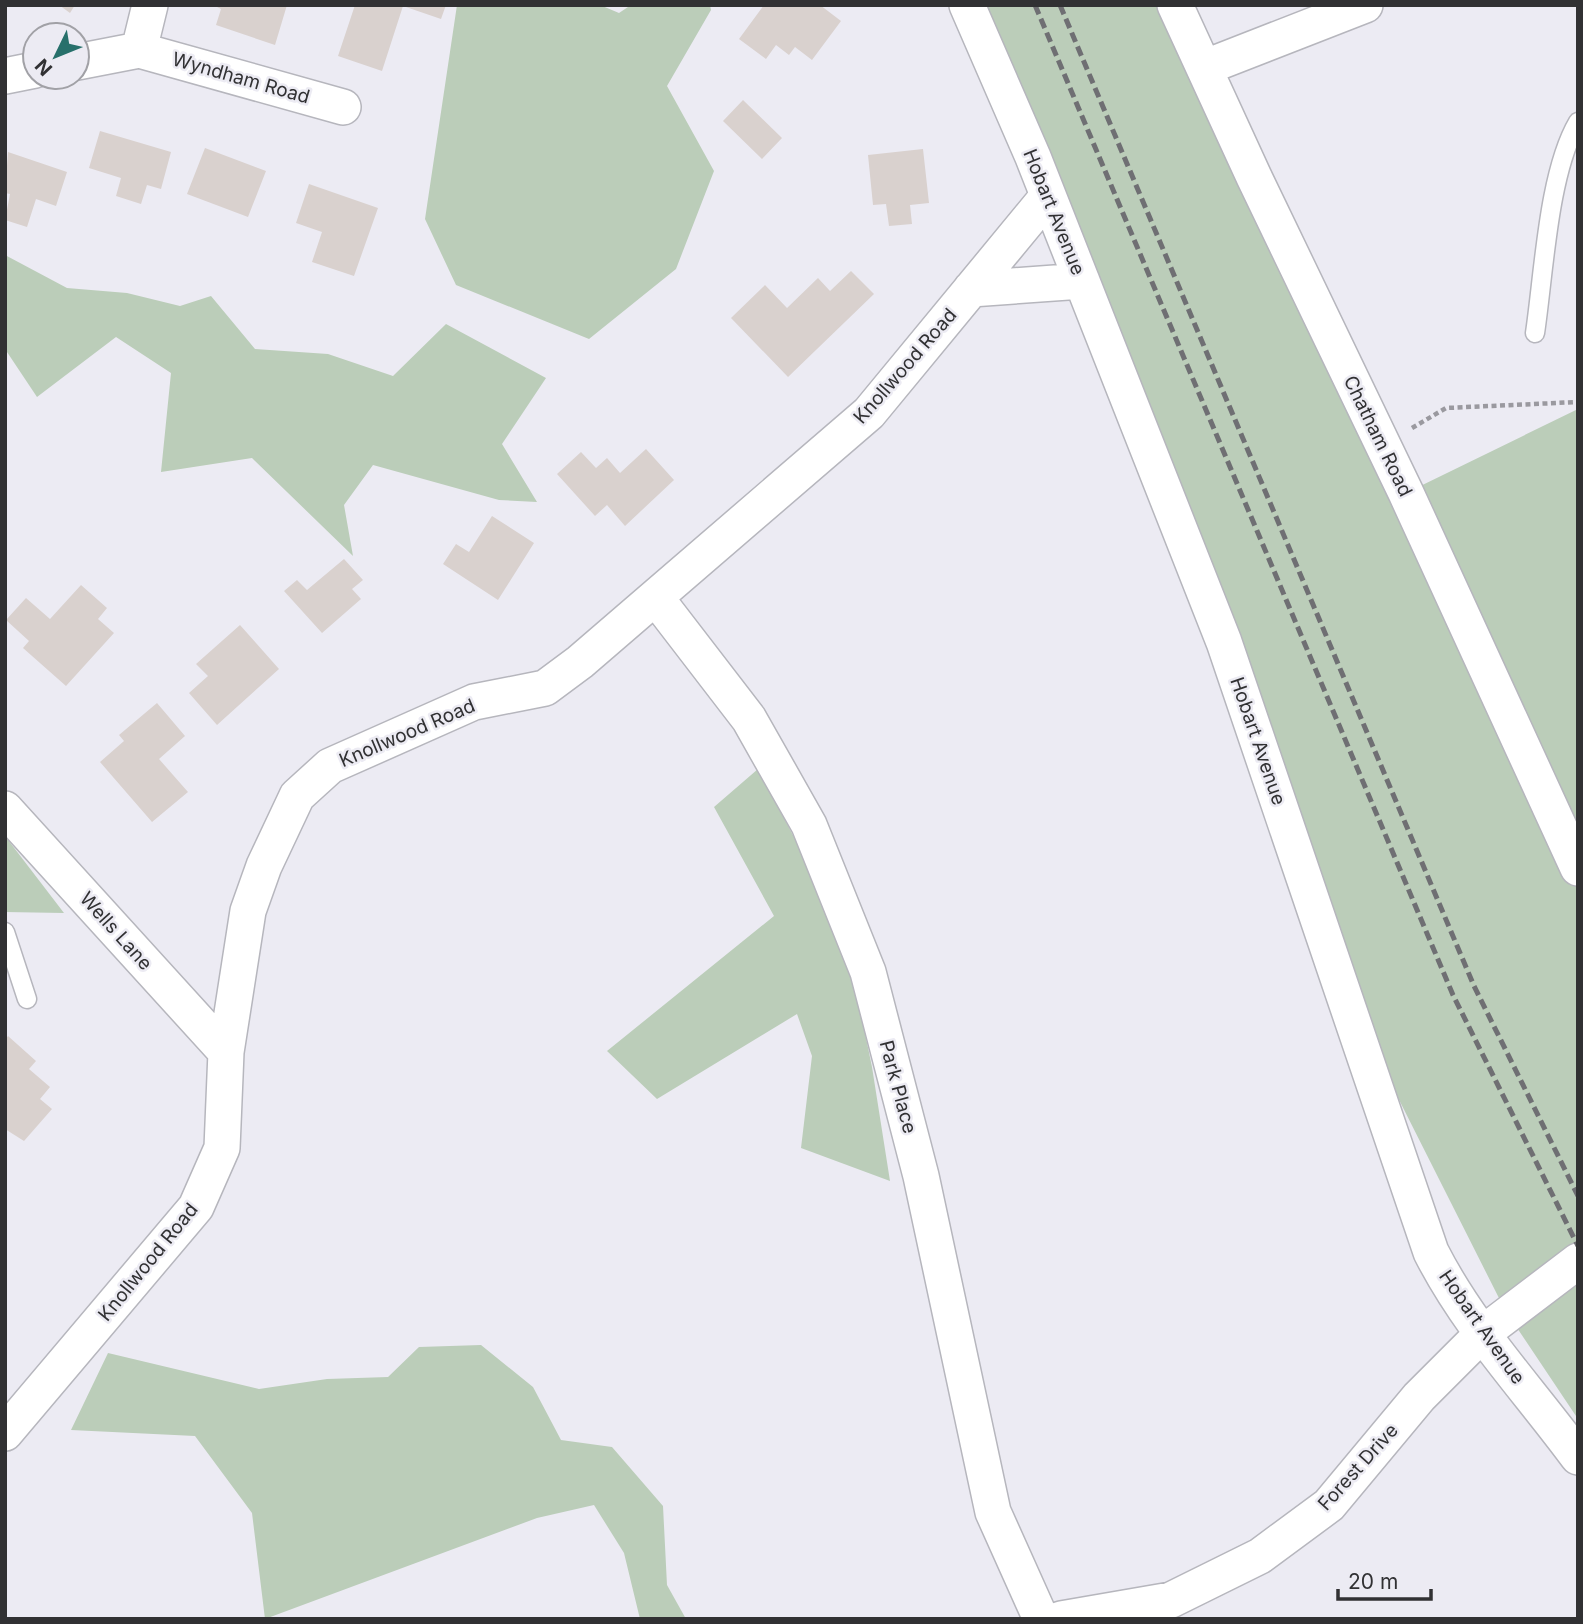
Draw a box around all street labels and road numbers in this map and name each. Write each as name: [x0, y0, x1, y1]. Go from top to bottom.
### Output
street label: Wyndham Road: [170, 47, 312, 109]
street label: Hobart Avenue: [1018, 146, 1090, 278]
street label: Knollwood Road: [849, 304, 961, 428]
street label: Chatham Road: [1339, 372, 1417, 500]
street label: Hobart Avenue: [1225, 674, 1291, 808]
street label: Knollwood Road: [336, 694, 478, 772]
street label: Wells Lane: [75, 887, 157, 975]
street label: Park Place: [875, 1038, 921, 1136]
street label: Knollwood Road: [93, 1198, 203, 1326]
street label: Hobart Avenue: [1434, 1266, 1530, 1388]
street label: Forest Drive: [1313, 1419, 1403, 1515]

